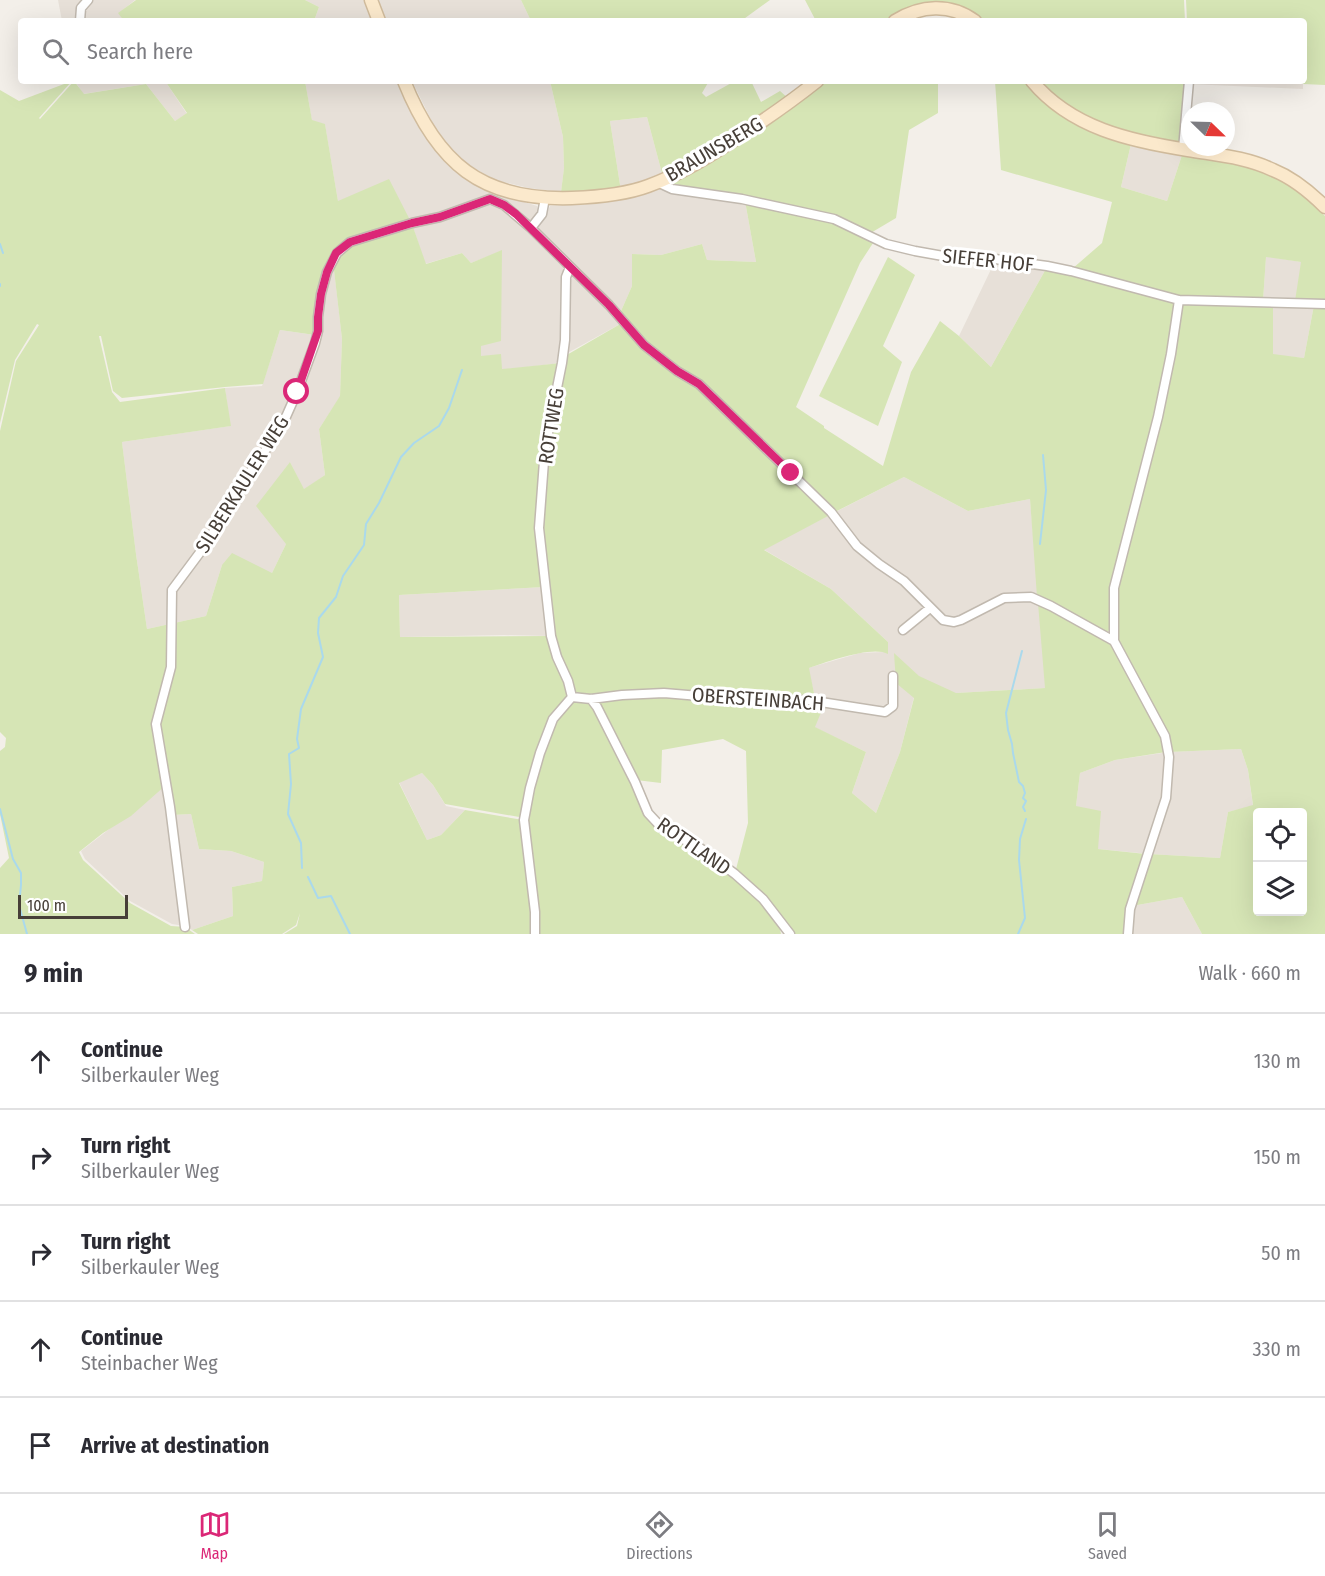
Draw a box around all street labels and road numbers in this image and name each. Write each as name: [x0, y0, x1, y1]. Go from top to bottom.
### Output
street label: BRAUNSBERG: [661, 111, 767, 187]
street label: SIEFER HOF: [941, 243, 1035, 277]
street label: ROTTWEG: [533, 386, 569, 466]
street label: SILBERKAULER WEG: [190, 411, 294, 557]
street label: OBERSTEINBACH: [691, 682, 825, 716]
street label: ROTTLAND: [653, 812, 735, 880]

